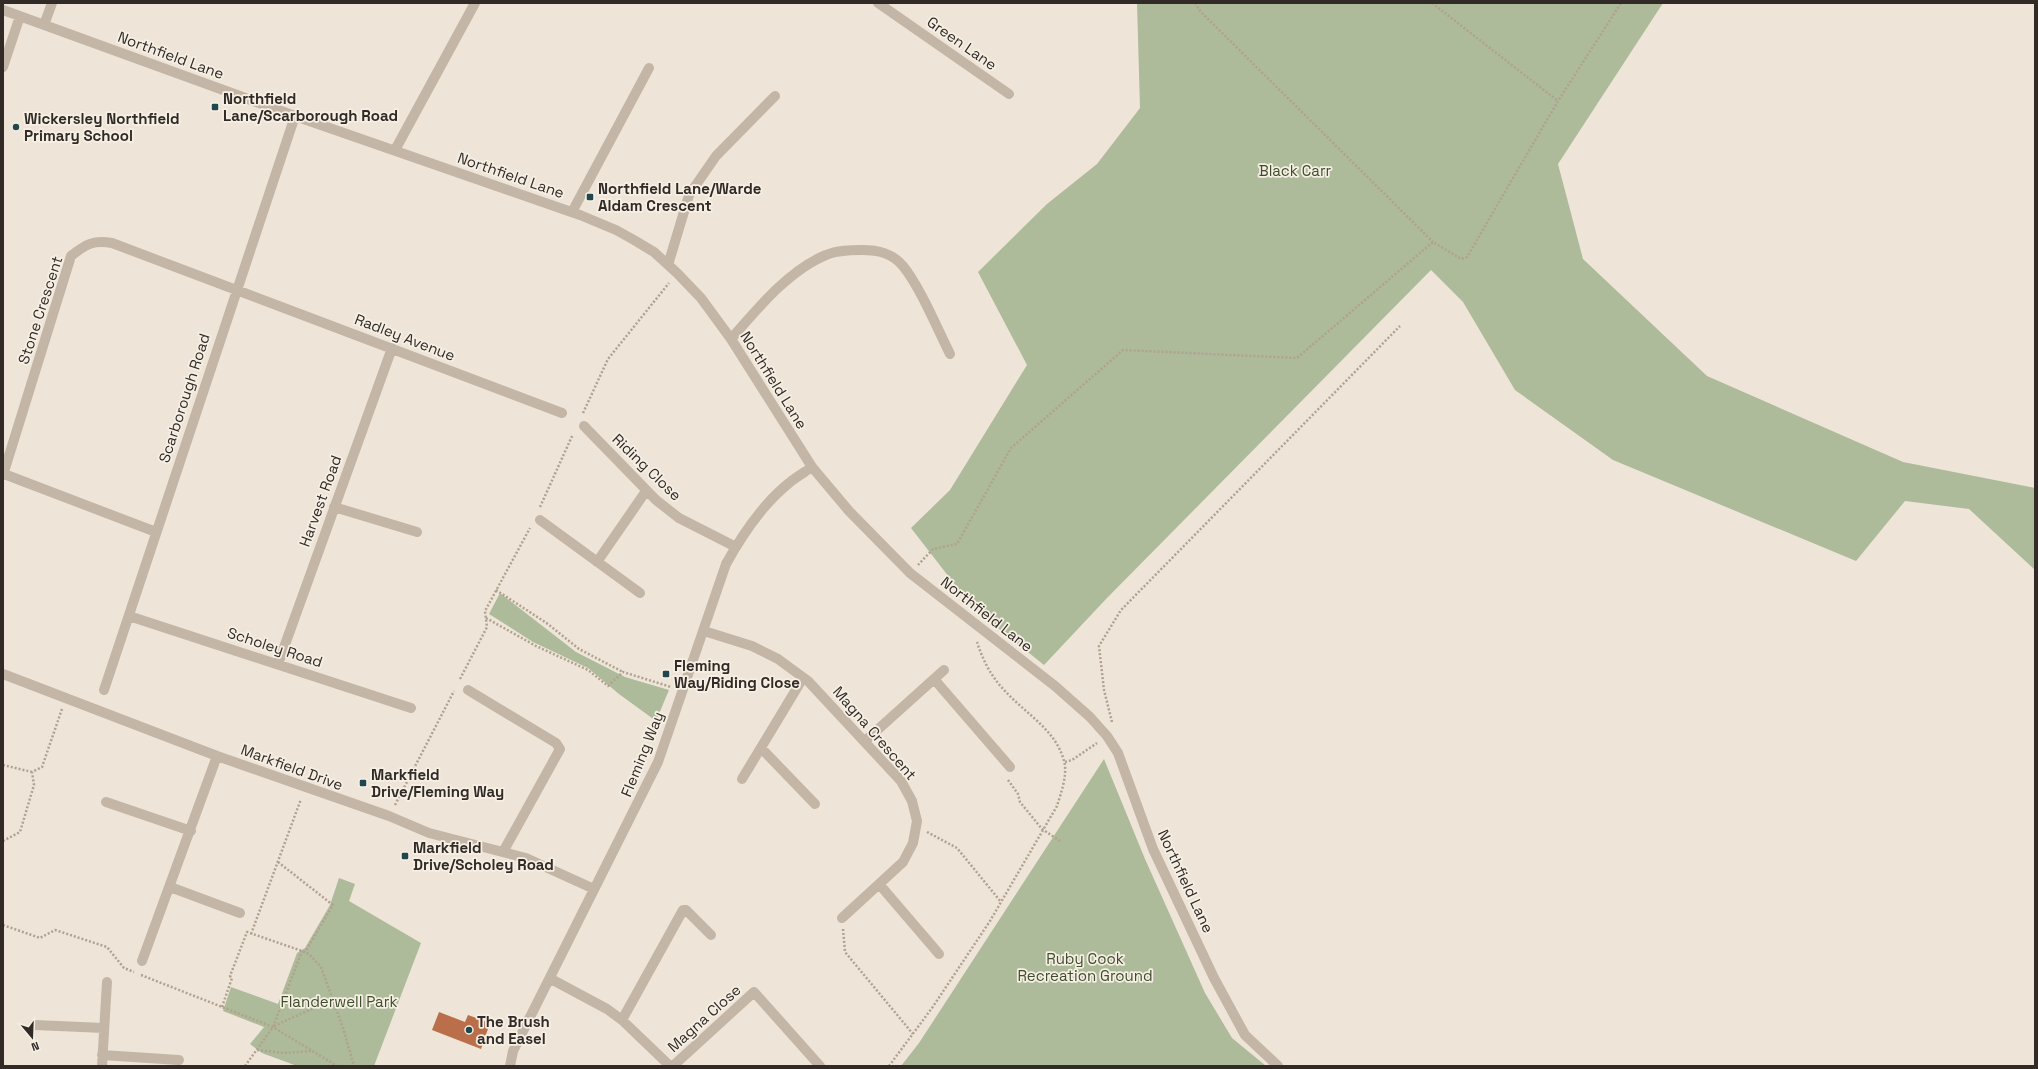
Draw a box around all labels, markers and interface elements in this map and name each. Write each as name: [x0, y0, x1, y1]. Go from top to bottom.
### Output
street label: Green Lane: [923, 12, 1001, 74]
street label: Northfield Lane: [115, 27, 227, 83]
place label: Northfield Lane/Scarborough Road: [223, 89, 398, 125]
marker: Northfield Lane/Scarborough Road: [210, 102, 220, 112]
place label: Wickersley Northfield Primary School: [24, 109, 180, 145]
marker: Wickersley Northfield Primary School: [11, 122, 21, 132]
street label: Northfield Lane: [455, 148, 567, 202]
park label: Black Carr: [1259, 161, 1332, 180]
place label: Northfield Lane/Warde Aldam Crescent: [598, 179, 762, 215]
marker: Northfield Lane/Warde Aldam Crescent: [585, 192, 595, 202]
street label: Stone Crescent: [14, 253, 66, 366]
street label: Radley Avenue: [352, 309, 458, 365]
street label: Northfield Lane: [736, 328, 812, 432]
street label: Scarborough Road: [154, 331, 214, 465]
street label: Riding Close: [609, 429, 686, 505]
street label: Harvest Road: [295, 453, 345, 549]
street label: Northfield Lane: [937, 572, 1037, 656]
street label: Scholey Road: [225, 623, 325, 671]
place label: Fleming Way/Riding Close: [674, 656, 800, 692]
marker: Fleming Way/Riding Close: [661, 669, 671, 679]
street label: Magna Crescent: [829, 682, 921, 784]
street label: Fleming Way: [616, 709, 668, 799]
street label: Markfield Drive: [238, 740, 346, 794]
place label: Markfield Drive/Fleming Way: [371, 765, 504, 801]
marker: Markfield Drive/Fleming Way: [358, 778, 368, 788]
street label: Northfield Lane: [1154, 826, 1218, 936]
place label: Markfield Drive/Scholey Road: [413, 838, 554, 874]
marker: Markfield Drive/Scholey Road: [400, 851, 410, 861]
park label: Ruby Cook Recreation Ground: [1017, 949, 1153, 985]
street label: Magna Close: [663, 980, 745, 1056]
park label: Flanderwell Park: [281, 992, 397, 1011]
place label: The Brush and Easel: [477, 1012, 550, 1048]
north arrow: [12, 1017, 52, 1057]
marker: The Brush and Easel: [464, 1025, 474, 1035]
text: N: [29, 1039, 41, 1054]

